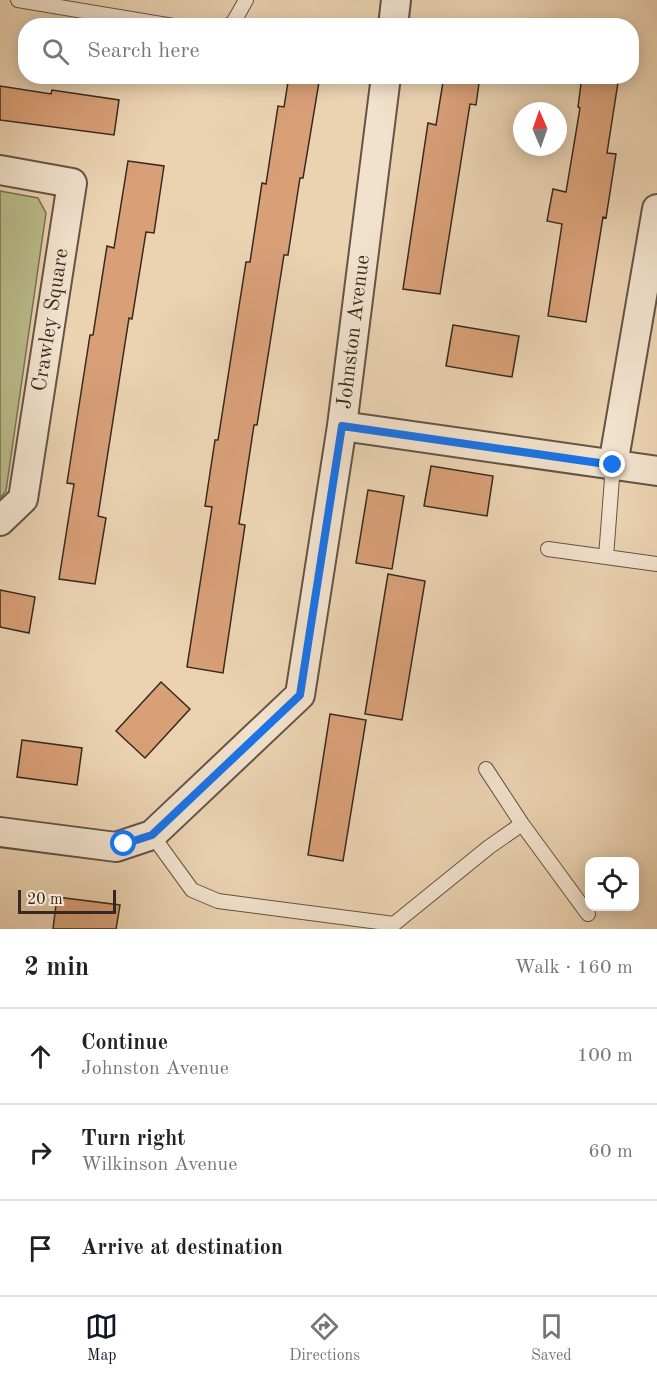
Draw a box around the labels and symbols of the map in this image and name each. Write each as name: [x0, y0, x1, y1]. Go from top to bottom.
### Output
north arrow: [513, 102, 567, 156]
street label: Crawley Square: [29, 247, 73, 393]
street label: Johnston Avenue: [334, 254, 374, 410]
route end: [599, 451, 625, 477]
route start: [110, 830, 136, 856]
scale bar: [18, 887, 116, 914]

